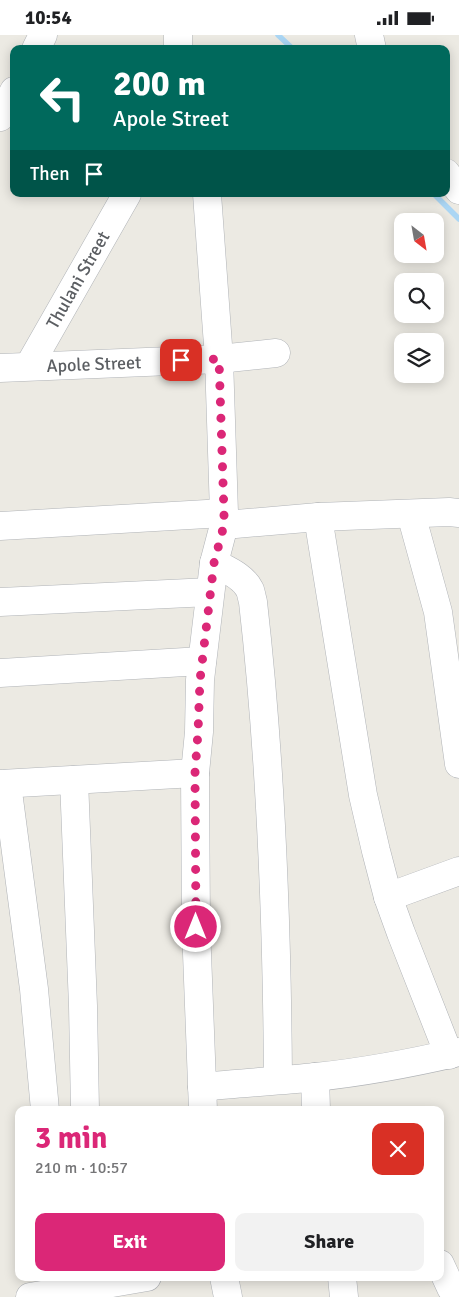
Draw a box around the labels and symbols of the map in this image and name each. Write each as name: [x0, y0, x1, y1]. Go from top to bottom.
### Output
north arrow: [394, 213, 444, 263]
street label: Thulani Street: [42, 227, 114, 333]
pin: [160, 339, 202, 381]
street label: Apole Street: [46, 351, 142, 377]
position arrow: [169, 900, 221, 952]

